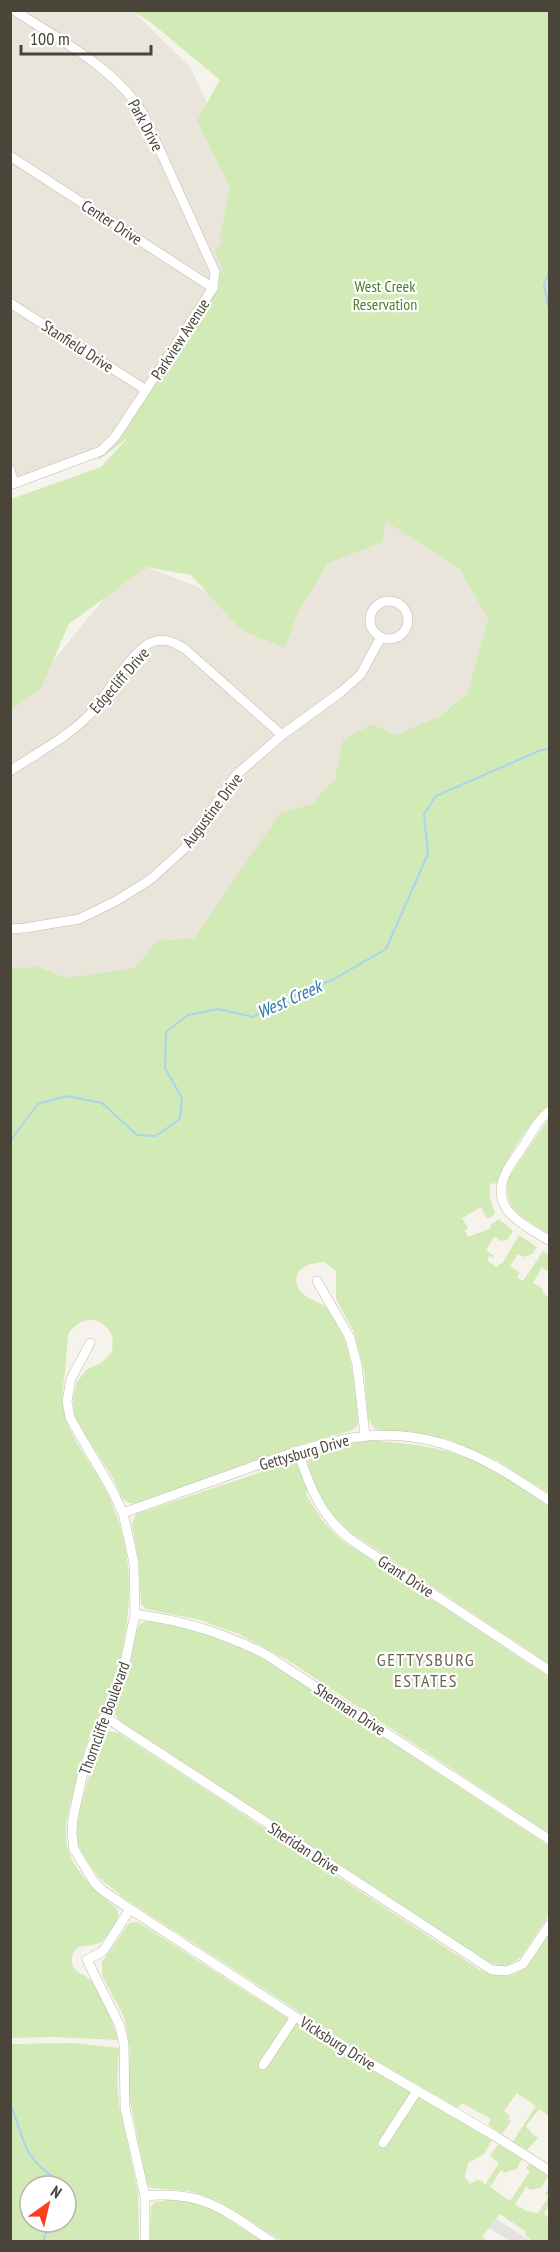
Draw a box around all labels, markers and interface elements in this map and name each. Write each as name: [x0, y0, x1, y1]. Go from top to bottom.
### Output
scale bar: [21, 18, 152, 56]
text: 100 m: [30, 27, 70, 50]
street label: Park Drive: [124, 96, 168, 154]
street label: Center Drive: [78, 195, 146, 249]
park label: West Creek Reservation: [353, 276, 417, 314]
street label: Parkview Avenue: [146, 295, 214, 383]
street label: Stanfield Drive: [38, 315, 118, 377]
street label: Edgecliff Drive: [85, 643, 153, 717]
street label: Augustine Drive: [178, 769, 246, 851]
water label: West Creek: [253, 974, 327, 1023]
street label: Gettysburg Drive: [257, 1430, 351, 1474]
street label: Grant Drive: [374, 1551, 438, 1601]
district label: GETTYSBURG ESTATES: [377, 1648, 475, 1692]
street label: Thorncliffe Boulevard: [74, 1659, 134, 1777]
street label: Sherman Drive: [311, 1679, 389, 1739]
street label: Sheridan Drive: [265, 1818, 343, 1878]
street label: Vicksburg Drive: [295, 2011, 380, 2074]
north arrow: [18, 2174, 78, 2234]
text: N: [47, 2181, 66, 2202]

